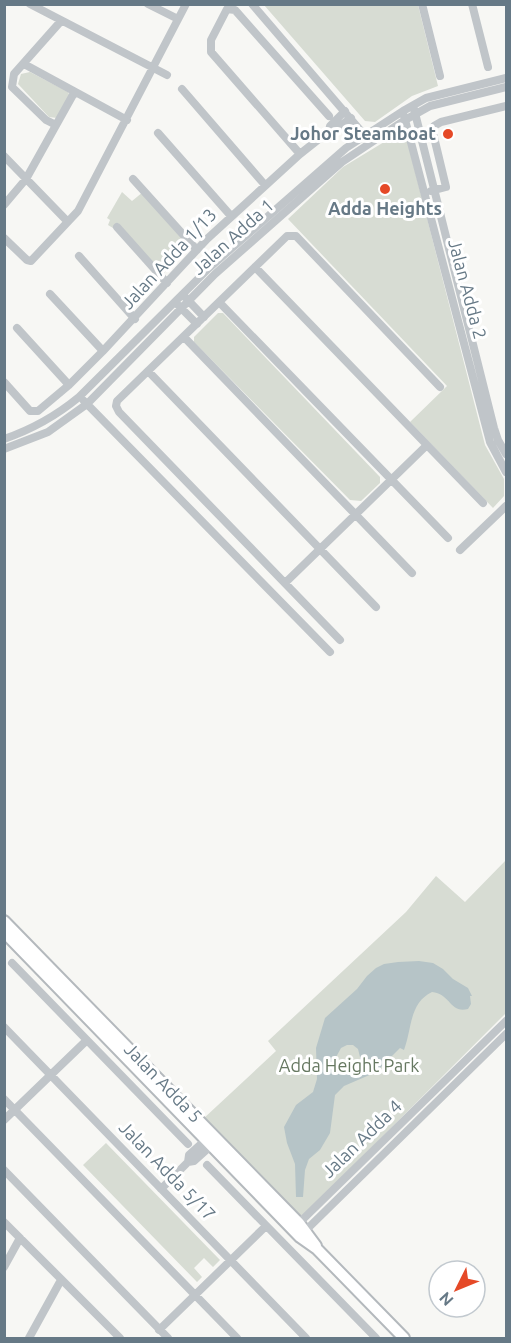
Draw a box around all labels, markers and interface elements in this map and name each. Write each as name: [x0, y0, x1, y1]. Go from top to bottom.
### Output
place label: Johor Steamboat: [290, 123, 436, 143]
marker: Johor Steamboat: [441, 127, 455, 141]
marker: Adda Heights: [378, 182, 392, 196]
street label: Jalan Adda 1: [187, 194, 277, 278]
place label: Adda Heights: [328, 198, 442, 218]
street label: Jalan Adda 1/13: [117, 204, 220, 313]
street label: Jalan Adda 2: [445, 237, 491, 341]
street label: Jalan Adda 5: [121, 1038, 207, 1126]
park label: Adda Height Park: [279, 1055, 419, 1075]
street label: Jalan Adda 4: [317, 1095, 405, 1181]
street label: Jalan Adda 5/17: [115, 1117, 220, 1224]
north arrow: [427, 1259, 487, 1319]
text: N: [435, 1289, 457, 1310]

